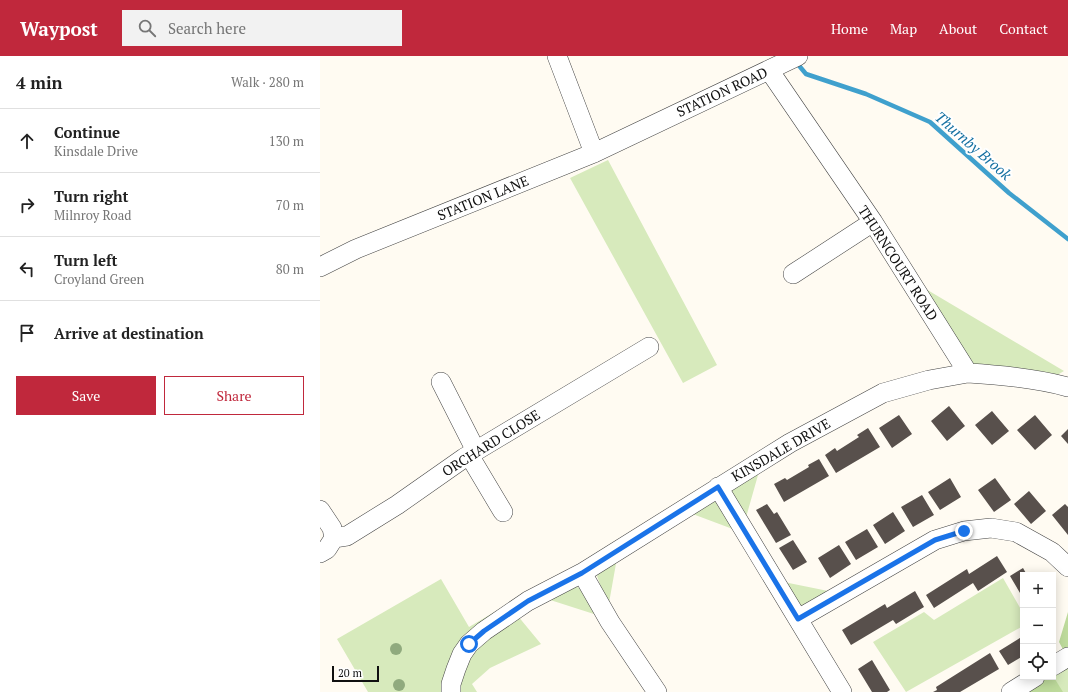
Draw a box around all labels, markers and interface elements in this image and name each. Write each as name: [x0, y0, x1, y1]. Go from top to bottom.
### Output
search box: [122, 10, 402, 46]
text: Waypost: [20, 16, 98, 41]
icon: search: [136, 17, 158, 39]
text: Search here: [168, 18, 246, 38]
text: Home: [831, 19, 868, 38]
text: Map: [890, 19, 917, 38]
text: About: [939, 19, 977, 38]
text: Contact: [999, 19, 1048, 38]
street label: STATION ROAD: [673, 62, 771, 121]
text: 4 min: [16, 71, 63, 94]
text: Walk · 280 m: [231, 73, 304, 91]
water label: Thurnby Brook: [931, 106, 1017, 185]
text: Continue: [54, 122, 120, 142]
icon: ahead: [16, 130, 38, 152]
text: 130 m: [269, 132, 304, 150]
text: Kinsdale Drive: [54, 142, 138, 160]
street label: STATION LANE: [434, 171, 531, 224]
text: Turn right: [54, 186, 129, 206]
icon: right: [16, 194, 38, 216]
text: 70 m: [276, 196, 304, 214]
street label: THURNCOURT ROAD: [854, 201, 943, 324]
text: Milnroy Road: [54, 206, 132, 224]
text: Turn left: [54, 250, 118, 270]
icon: left: [16, 258, 38, 280]
text: 80 m: [276, 260, 304, 278]
text: Croyland Green: [54, 270, 144, 288]
icon: arrive: [16, 322, 38, 344]
text: Arrive at destination: [54, 323, 204, 343]
button: Save: [16, 376, 156, 415]
button: Share: [164, 376, 304, 415]
street label: ORCHARD CLOSE: [438, 405, 543, 480]
street label: KINSDALE DRIVE: [728, 414, 834, 486]
route end: [955, 522, 973, 540]
map controls: [1020, 572, 1056, 680]
button: +: [1020, 572, 1056, 608]
button: −: [1020, 608, 1056, 644]
route start: [460, 635, 478, 653]
button: locate: [1020, 644, 1056, 680]
scale bar: [332, 664, 379, 683]
text: 20 m: [338, 666, 362, 680]

